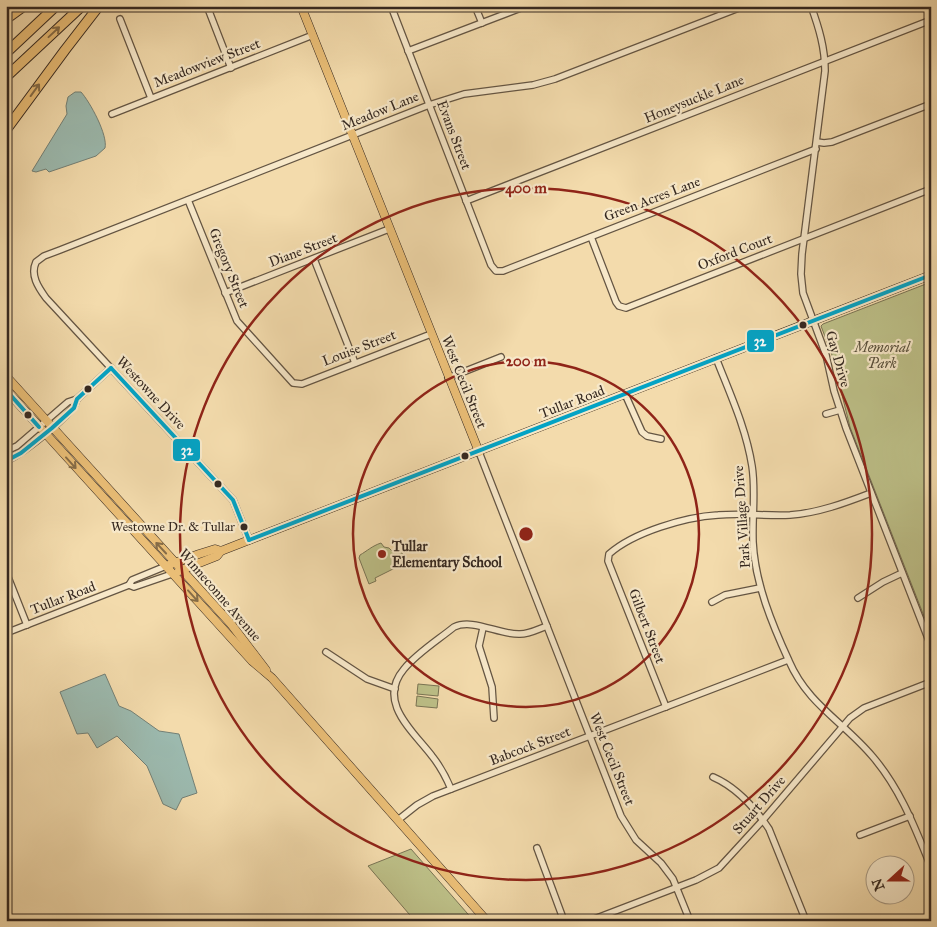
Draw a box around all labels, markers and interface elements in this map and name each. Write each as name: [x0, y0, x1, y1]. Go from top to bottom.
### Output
one-way arrow: [48, 26, 61, 38]
street label: Meadowview Street: [151, 35, 263, 91]
street label: Honeysuckle Lane: [642, 71, 747, 127]
one-way arrow: [30, 83, 40, 97]
street label: Meadow Lane: [339, 88, 421, 134]
street label: Evans Street: [433, 98, 475, 172]
street label: Green Acres Lane: [601, 173, 703, 225]
text: 400 m: [505, 179, 547, 198]
street label: Gregory Street: [205, 226, 253, 310]
street label: Diane Street: [266, 229, 340, 271]
street label: Oxford Court: [695, 230, 775, 274]
unlabelled marker: [798, 320, 808, 330]
street label: Louise Street: [320, 326, 398, 370]
line badge: 32: [746, 329, 775, 353]
street label: Gay Drive: [822, 329, 854, 389]
street label: West Cecil Street: [438, 333, 490, 431]
text: 32: [754, 333, 767, 351]
park label: Memorial Park: [852, 339, 911, 372]
text: 200 m: [506, 352, 547, 370]
street label: Westowne Drive: [113, 353, 189, 433]
street label: Tullar Road: [537, 382, 607, 422]
unlabelled marker: [83, 384, 93, 394]
unlabelled marker: [23, 410, 33, 420]
line badge: 32: [172, 438, 201, 462]
text: 32: [181, 442, 194, 460]
unlabelled marker: [460, 451, 470, 461]
one-way arrow: [65, 457, 77, 470]
street label: Park Village Drive: [730, 465, 754, 569]
unlabelled marker: [213, 479, 223, 489]
place label: Westowne Dr. & Tullar: [111, 519, 235, 535]
marker: Westowne Dr. & Tullar: [239, 522, 249, 532]
centre of rings: [517, 525, 535, 543]
place label: Tullar Elementary School: [391, 538, 503, 572]
one-way arrow: [155, 541, 167, 554]
street label: Winneconne Avenue: [175, 545, 265, 645]
marker: Tullar Elementary School: [376, 548, 388, 560]
street label: Tullar Road: [28, 578, 98, 618]
street label: Gilbert Street: [625, 586, 669, 666]
one-way arrow: [187, 589, 199, 602]
street label: West Cecil Street: [586, 710, 638, 808]
street label: Babcock Street: [487, 723, 573, 769]
street label: Stuart Drive: [729, 772, 789, 838]
north arrow: [864, 854, 914, 904]
text: N: [868, 876, 888, 893]

